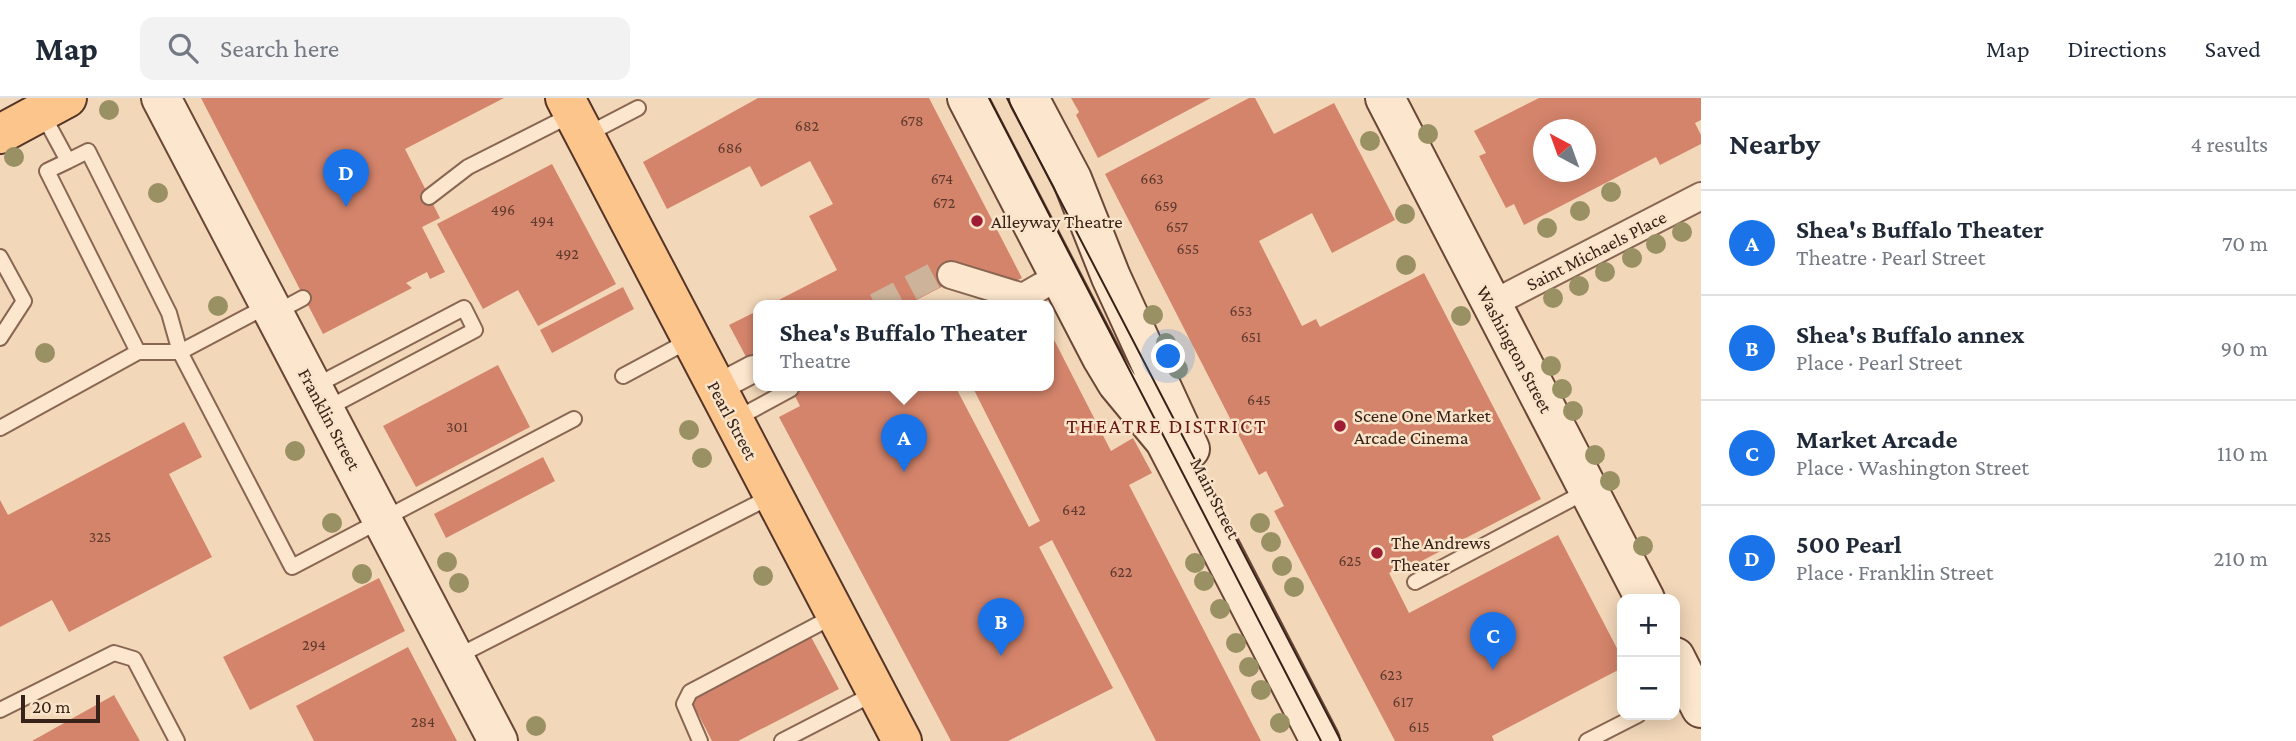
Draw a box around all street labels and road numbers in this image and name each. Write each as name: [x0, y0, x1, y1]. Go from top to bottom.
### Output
street label: Saint Michaels Place: [1523, 206, 1670, 295]
street label: Washington Street: [1472, 282, 1557, 417]
street label: Franklin Street: [294, 365, 365, 474]
street label: Pearl Street: [703, 377, 762, 464]
street label: Main Street: [1186, 454, 1245, 543]

